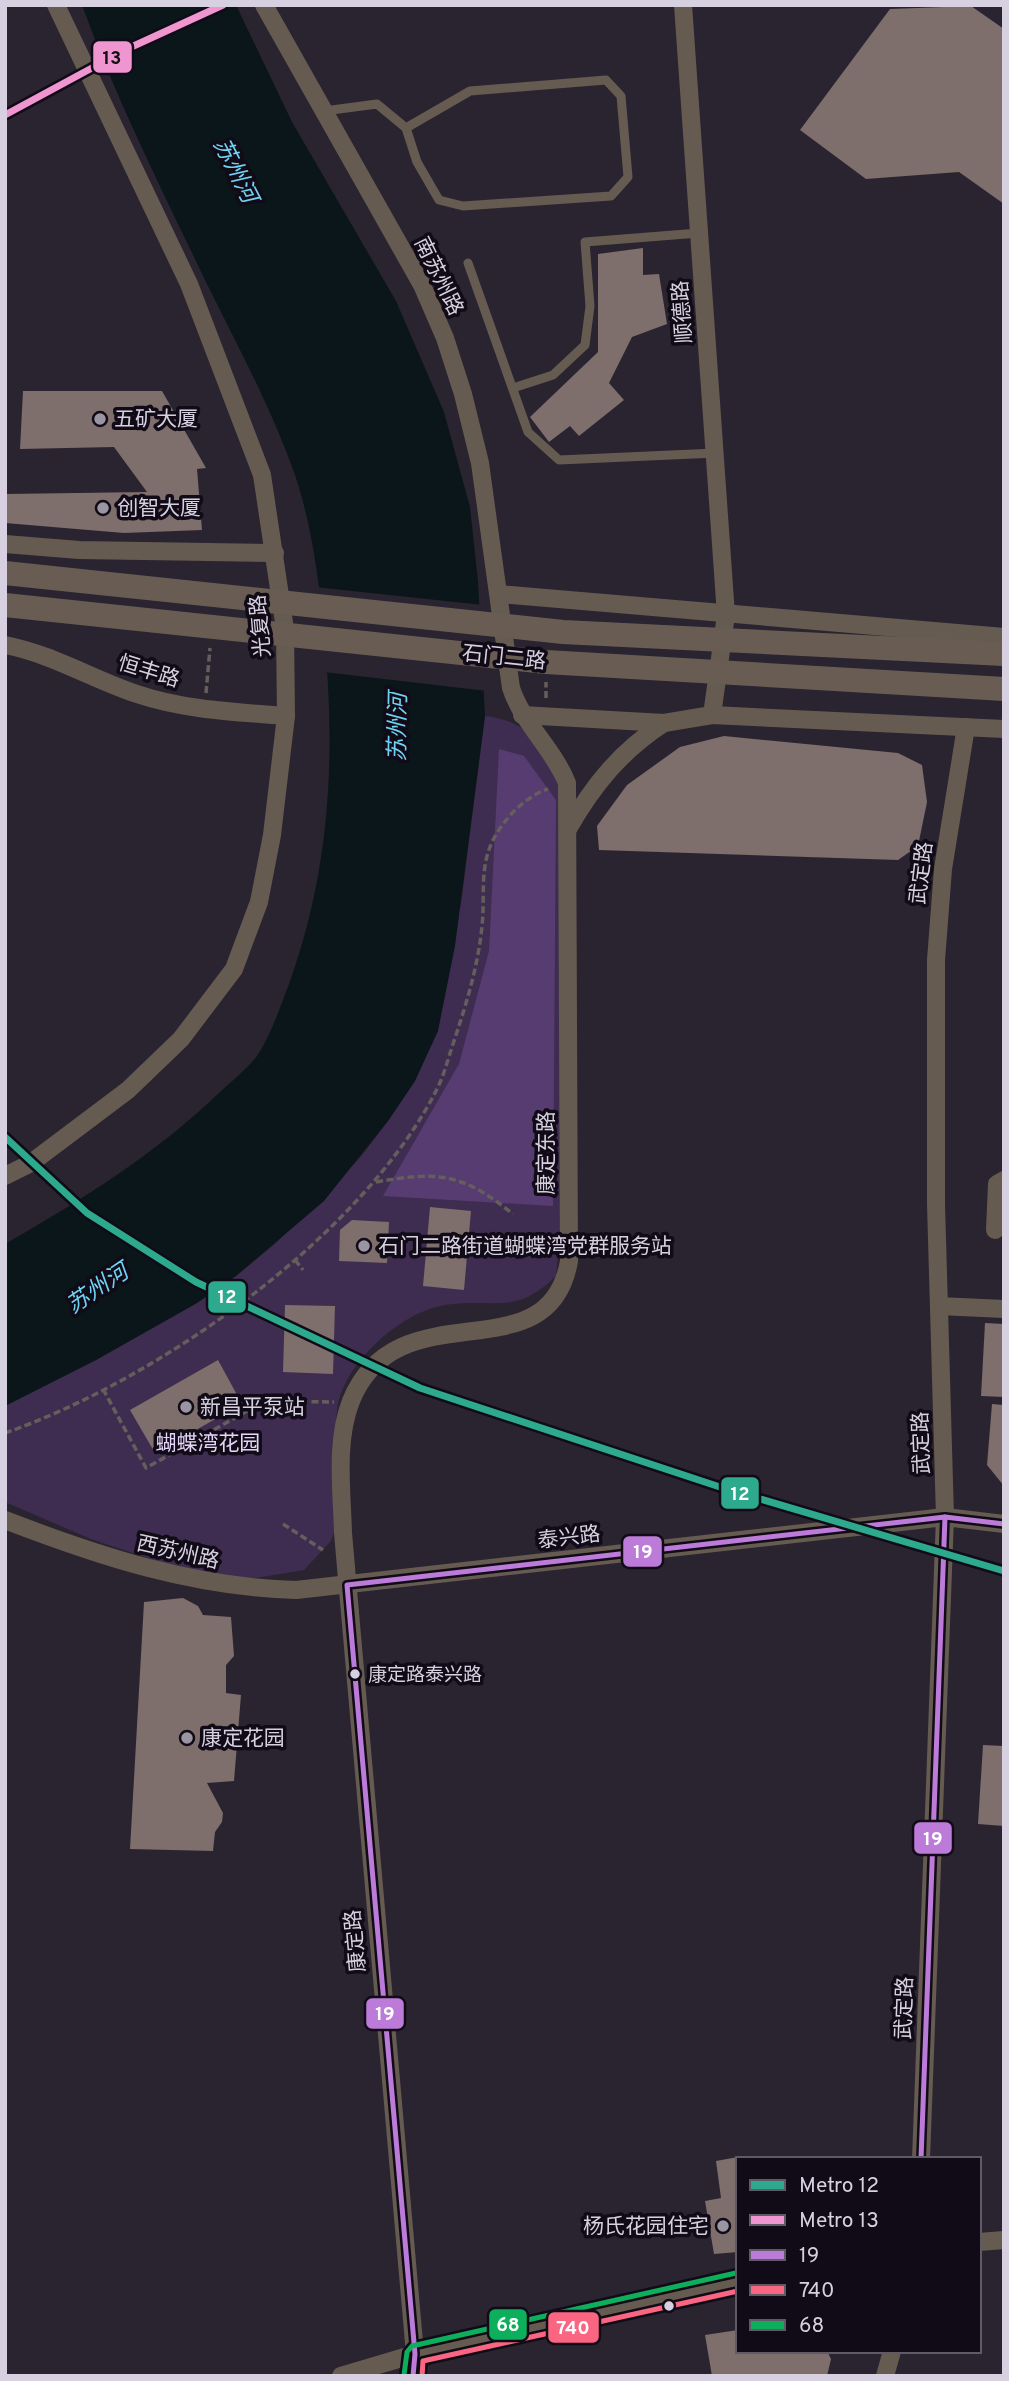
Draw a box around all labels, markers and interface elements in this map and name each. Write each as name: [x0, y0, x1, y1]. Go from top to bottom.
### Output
line badge: 13: [92, 40, 133, 74]
text: 13: [103, 47, 122, 71]
water label: 苏州河: [205, 134, 264, 212]
street label: 南苏州路: [407, 233, 468, 320]
street label: 顺德路: [668, 280, 699, 344]
place label: 五矿大厦: [114, 407, 198, 434]
marker: 五矿大厦: [92, 411, 108, 427]
place label: 创智大厦: [117, 496, 201, 523]
marker: 创智大厦: [95, 500, 111, 516]
street label: 光复路: [245, 593, 278, 658]
street label: 石门二路: [461, 641, 547, 676]
street label: 恒丰路: [114, 650, 183, 695]
water label: 苏州河: [384, 688, 415, 762]
street label: 武定路: [905, 840, 940, 906]
street label: 康定东路: [534, 1111, 561, 1195]
place label: 石门二路街道蝴蝶湾党群服务站: [378, 1234, 672, 1261]
marker: 石门二路街道蝴蝶湾党群服务站: [356, 1238, 372, 1254]
water label: 苏州河: [62, 1257, 138, 1321]
line badge: 12: [207, 1280, 247, 1314]
text: 12: [217, 1286, 237, 1310]
place label: 新昌平泵站: [200, 1395, 305, 1422]
marker: 新昌平泵站: [178, 1399, 194, 1415]
street label: 武定路: [908, 1411, 937, 1475]
park label: 蝴蝶湾花园: [156, 1431, 261, 1458]
line badge: 12: [720, 1476, 760, 1510]
text: 12: [730, 1483, 750, 1507]
street label: 泰兴路: [536, 1521, 602, 1556]
street label: 西苏州路: [134, 1531, 222, 1576]
line badge: 19: [622, 1535, 663, 1568]
text: 19: [633, 1541, 653, 1565]
place label: 康定路泰兴路: [368, 1664, 482, 1688]
marker: 康定路泰兴路: [348, 1667, 362, 1681]
place label: 康定花园: [201, 1726, 285, 1753]
marker: 康定花园: [179, 1730, 195, 1746]
line badge: 19: [913, 1821, 953, 1855]
text: 19: [923, 1828, 943, 1852]
street label: 康定路: [340, 1908, 373, 1973]
street label: 武定路: [891, 1976, 920, 2040]
line badge: 19: [365, 1997, 405, 2030]
text: 19: [375, 2003, 395, 2027]
legend: [736, 2157, 981, 2353]
text: Metro 12: [799, 2173, 879, 2200]
text: Metro 13: [799, 2208, 879, 2235]
place label: 杨氏花园住宅: [583, 2214, 709, 2241]
marker: 杨氏花园住宅: [715, 2218, 731, 2234]
text: 19: [799, 2243, 819, 2270]
text: 740: [799, 2278, 834, 2305]
unlabelled marker: [662, 2299, 676, 2313]
line badge: 68: [488, 2308, 528, 2341]
line badge: 740: [547, 2311, 600, 2344]
text: 68: [799, 2313, 824, 2340]
text: 68: [496, 2314, 520, 2338]
text: 740: [556, 2317, 590, 2341]

